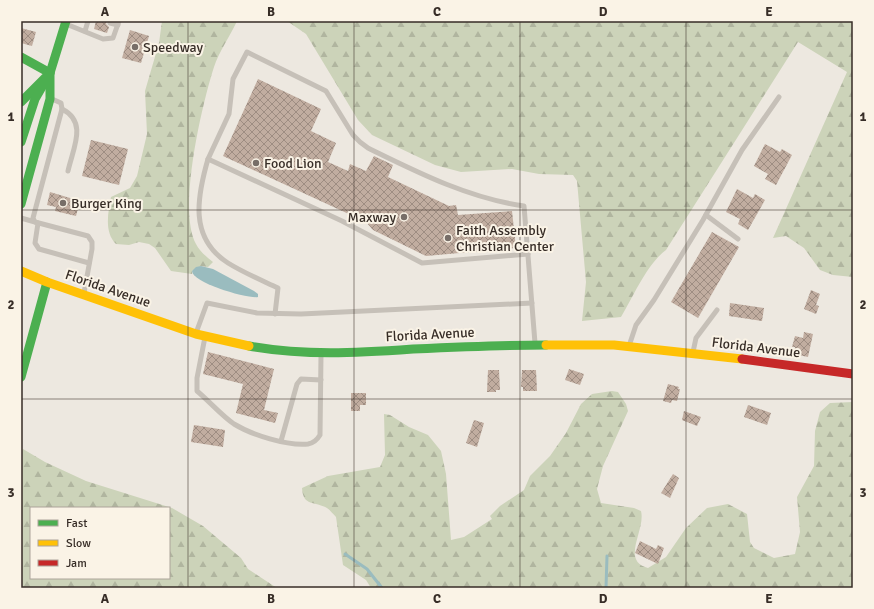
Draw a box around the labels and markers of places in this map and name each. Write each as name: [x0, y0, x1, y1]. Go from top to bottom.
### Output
place label: Speedway: [143, 39, 204, 56]
marker: Speedway: [130, 42, 140, 52]
place label: Food Lion: [264, 155, 322, 172]
marker: Food Lion: [251, 158, 261, 168]
place label: Burger King: [71, 195, 142, 212]
marker: Burger King: [58, 198, 68, 208]
place label: Maxway: [348, 209, 396, 226]
marker: Maxway: [399, 212, 409, 222]
place label: Faith Assembly Christian Center: [456, 222, 555, 255]
marker: Faith Assembly Christian Center: [443, 233, 453, 243]

